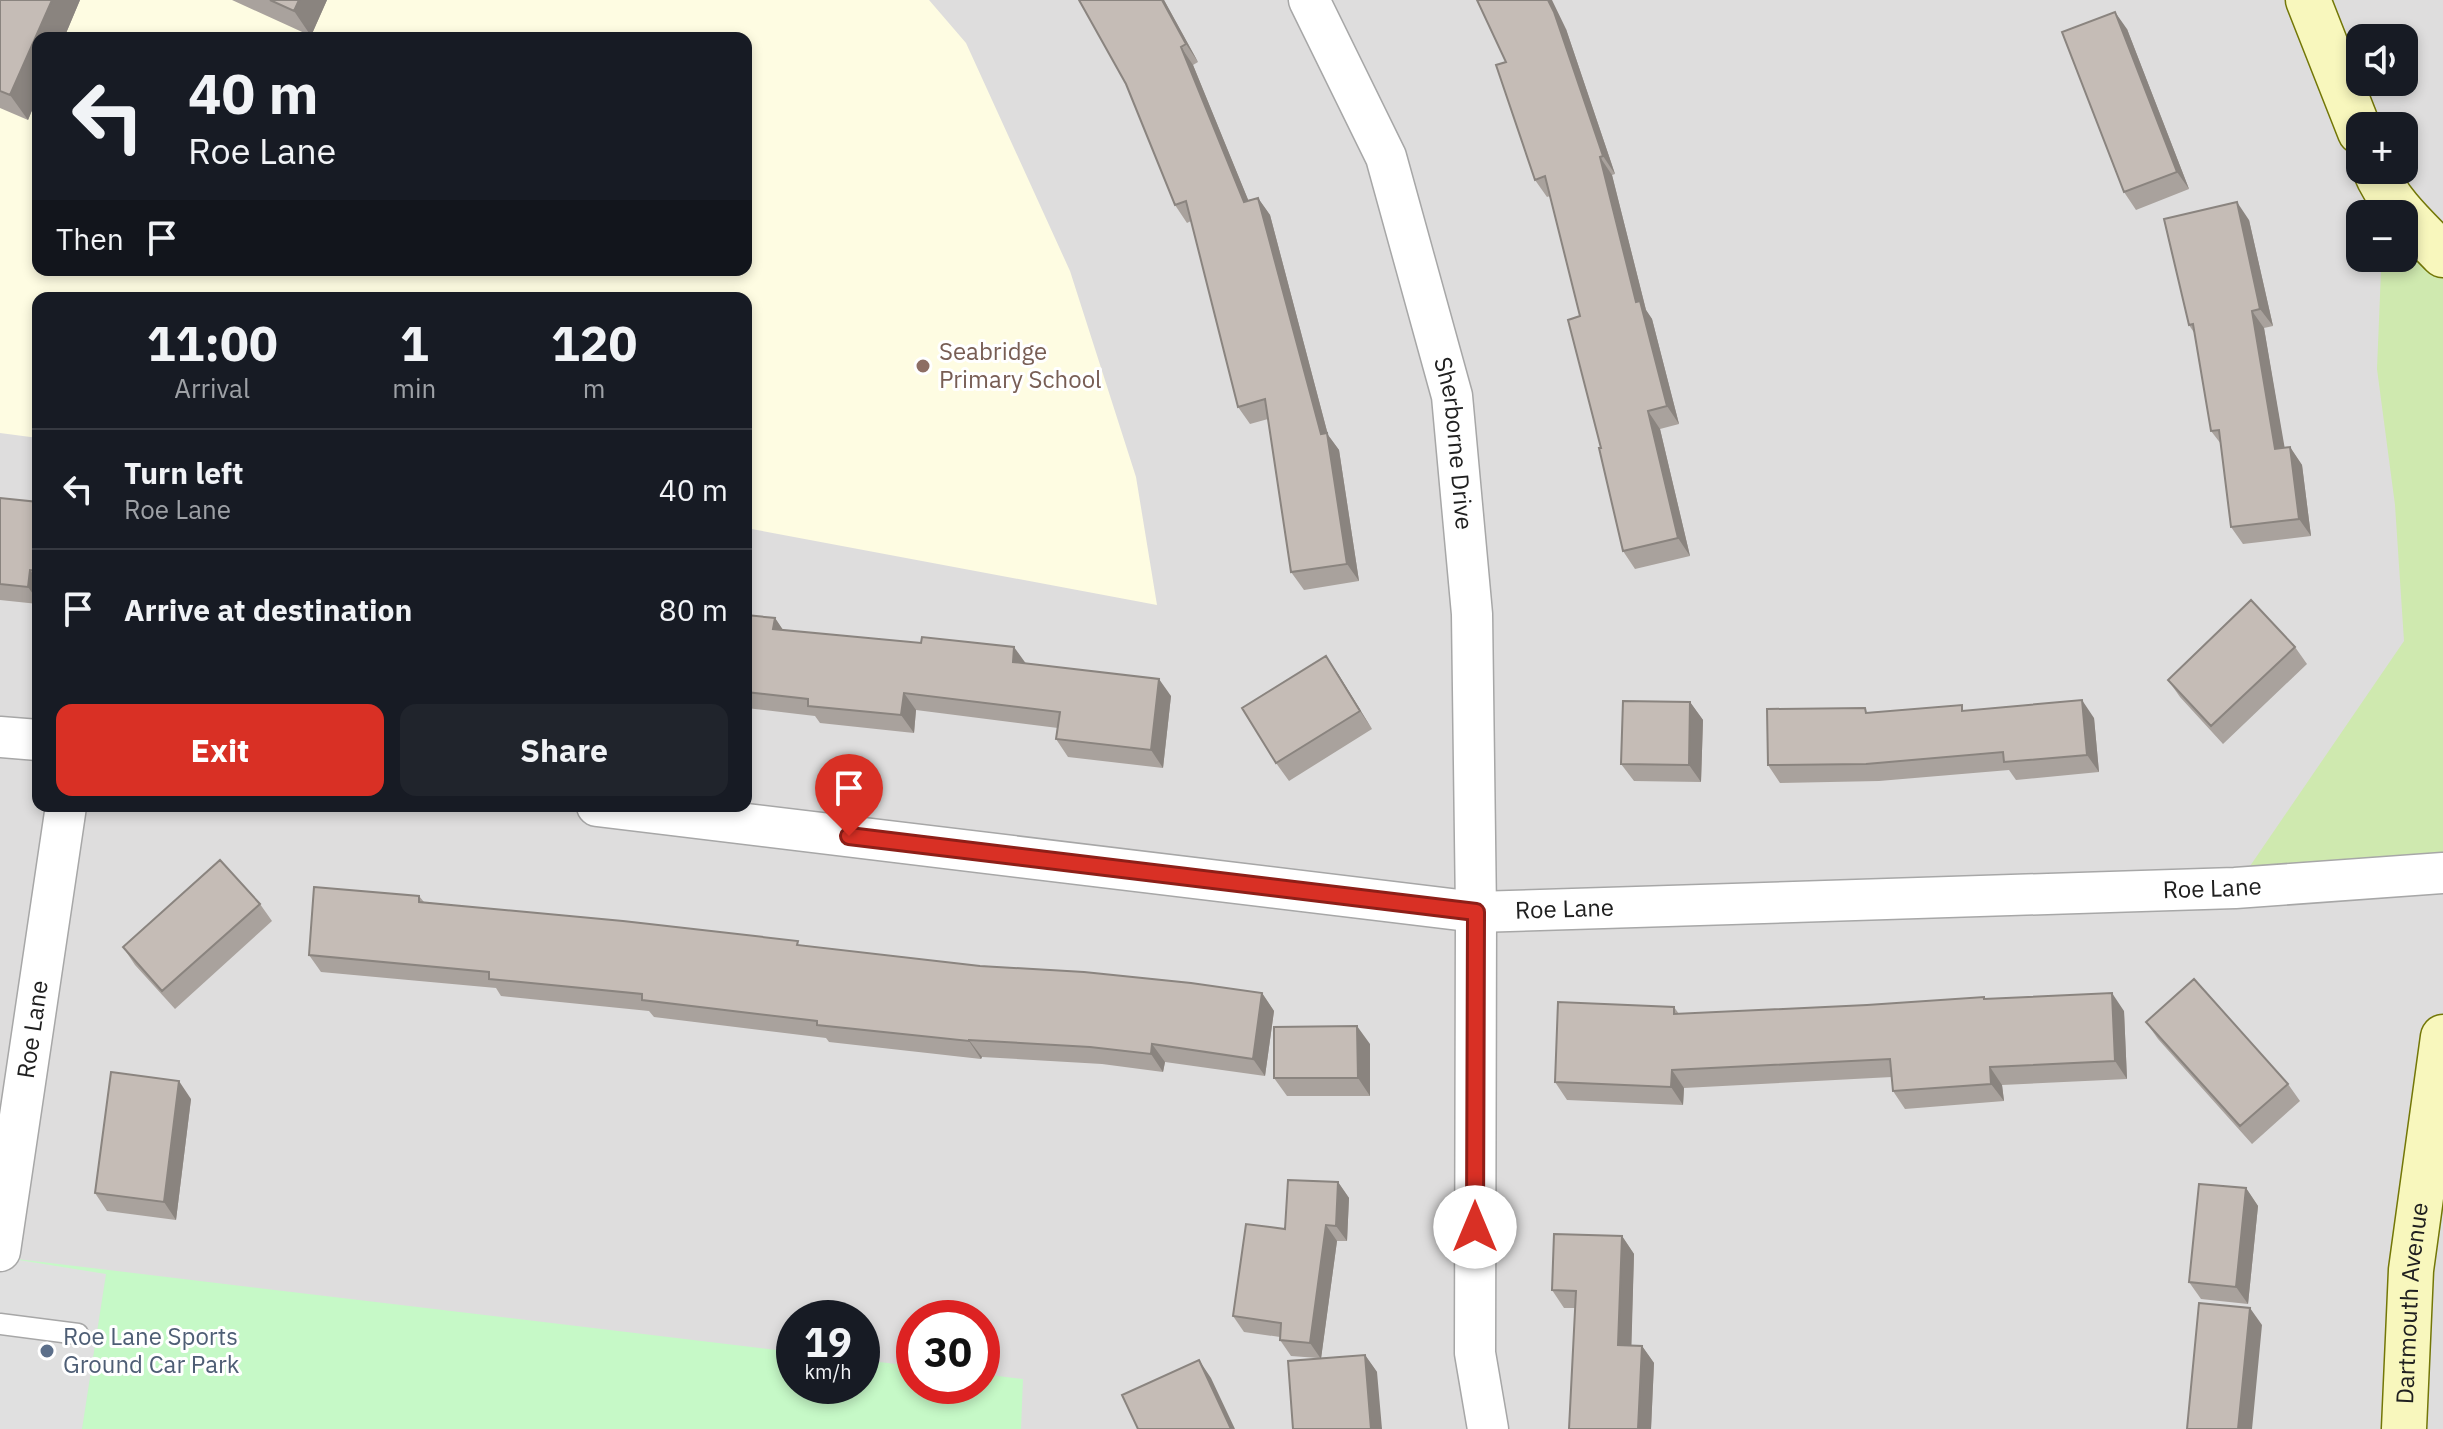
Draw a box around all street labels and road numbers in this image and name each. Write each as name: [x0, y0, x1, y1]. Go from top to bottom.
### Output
street label: Sherborne Drive: [1427, 353, 1481, 531]
street label: Roe Lane: [2162, 869, 2263, 905]
street label: Roe Lane: [1515, 891, 1615, 926]
street label: Roe Lane: [9, 978, 55, 1081]
street label: Dartmouth Avenue: [2388, 1200, 2435, 1405]

